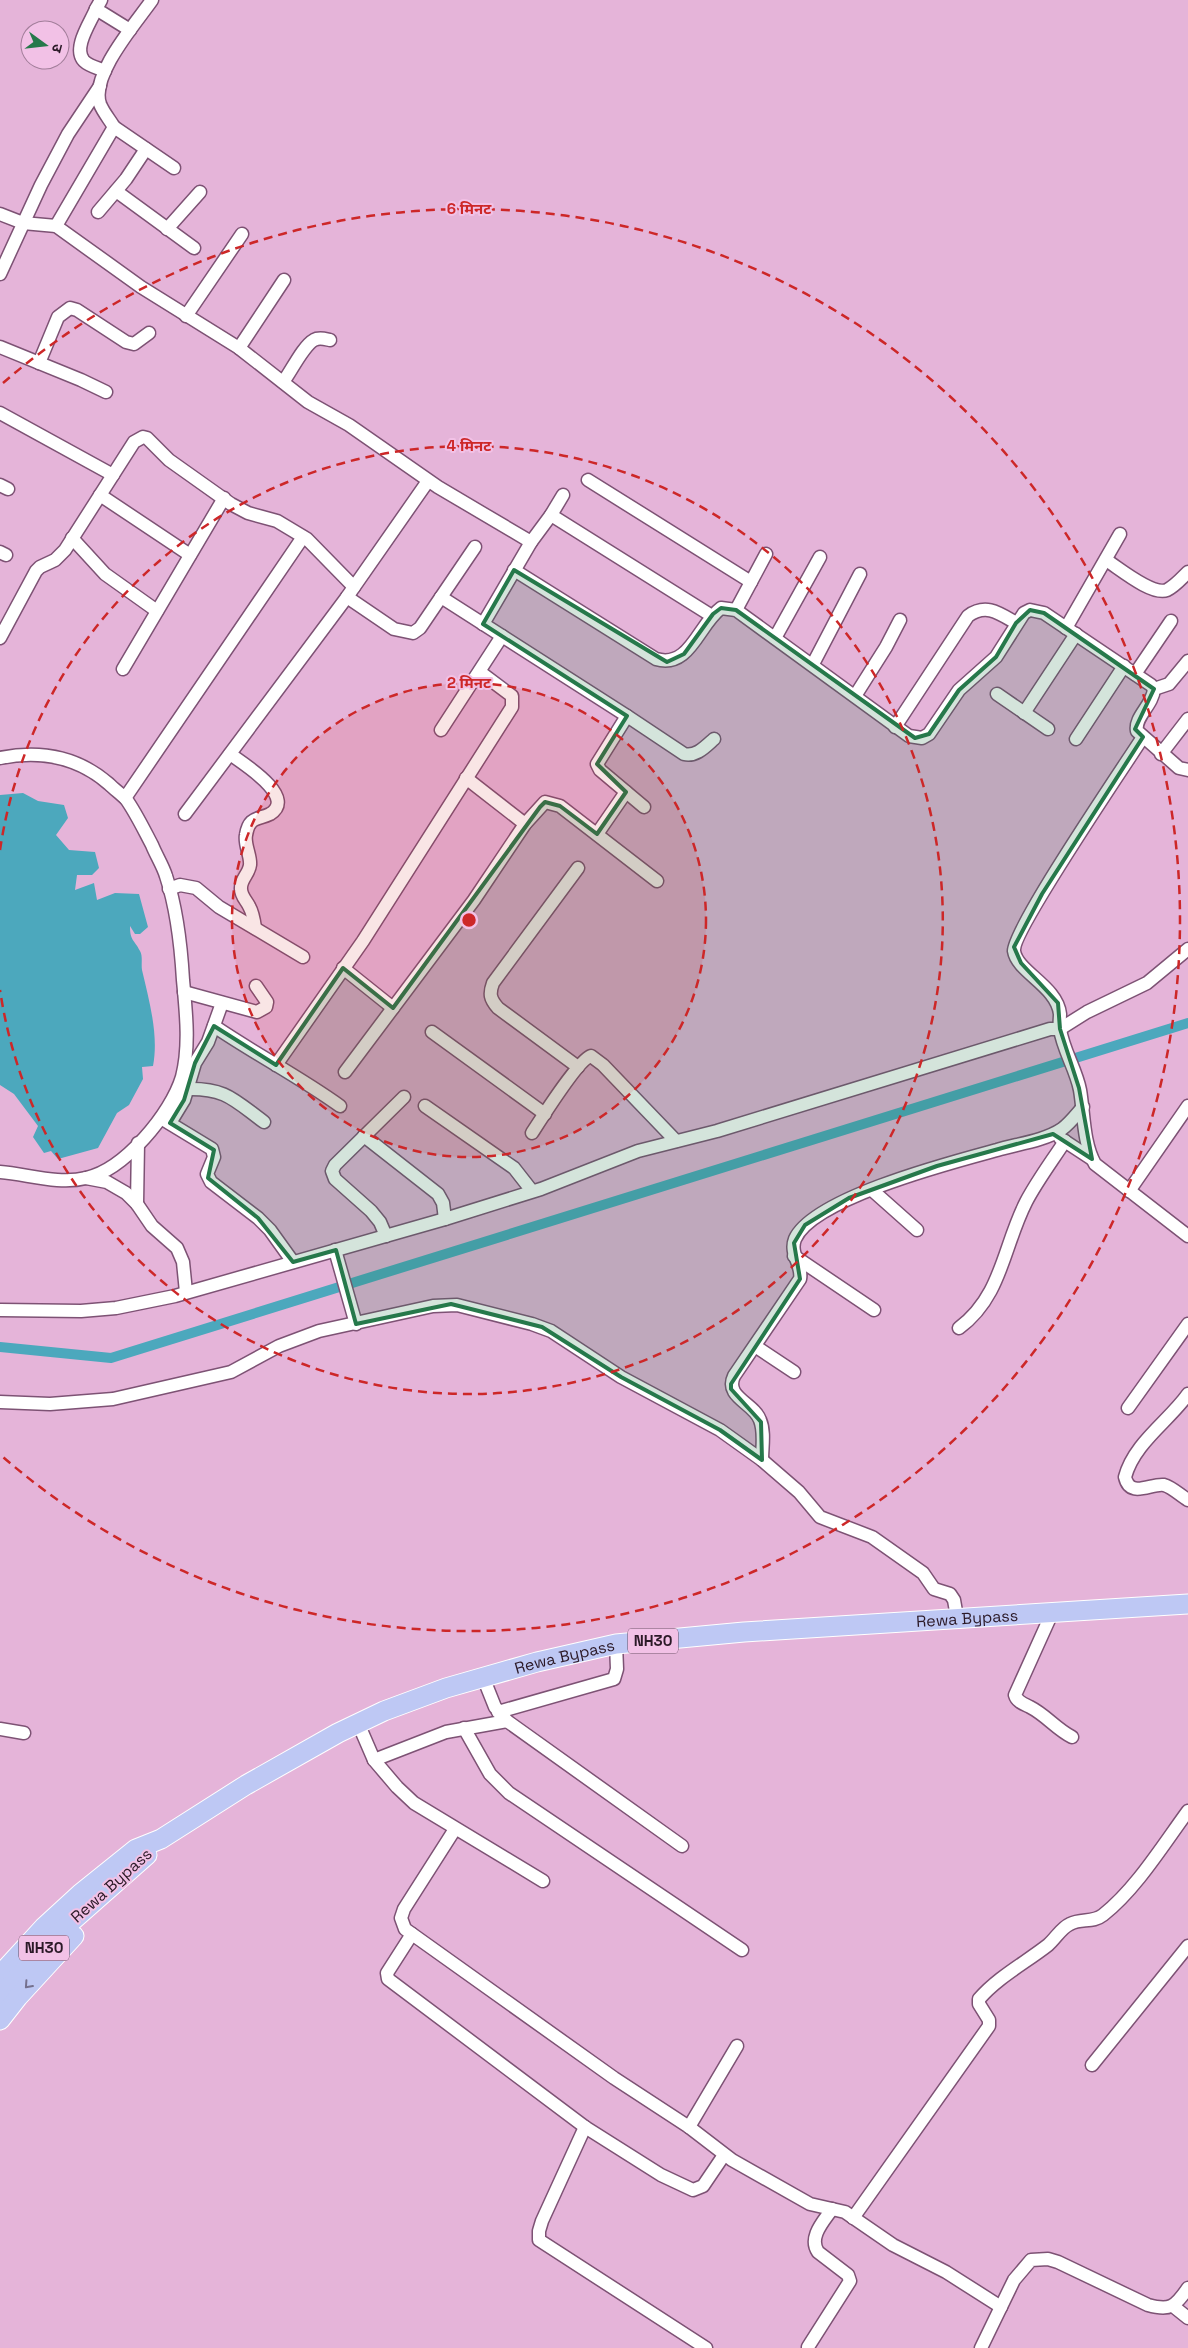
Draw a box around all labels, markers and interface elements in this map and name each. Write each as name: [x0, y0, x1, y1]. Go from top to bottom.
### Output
north arrow: [20, 20, 70, 70]
text: उ: [48, 42, 67, 55]
text: 6 मिनट: [447, 199, 492, 218]
text: 4 मिनट: [447, 436, 492, 455]
text: 2 मिनट: [447, 673, 492, 692]
centre of rings: [460, 911, 478, 929]
street label: Rewa Bypass: [916, 1605, 1019, 1632]
road number: NH30: [628, 1628, 678, 1654]
street label: Rewa Bypass: [512, 1635, 617, 1679]
street label: Rewa Bypass: [66, 1843, 156, 1927]
road number: NH30: [19, 1936, 69, 1960]
one-way arrow: [25, 1980, 34, 1989]

